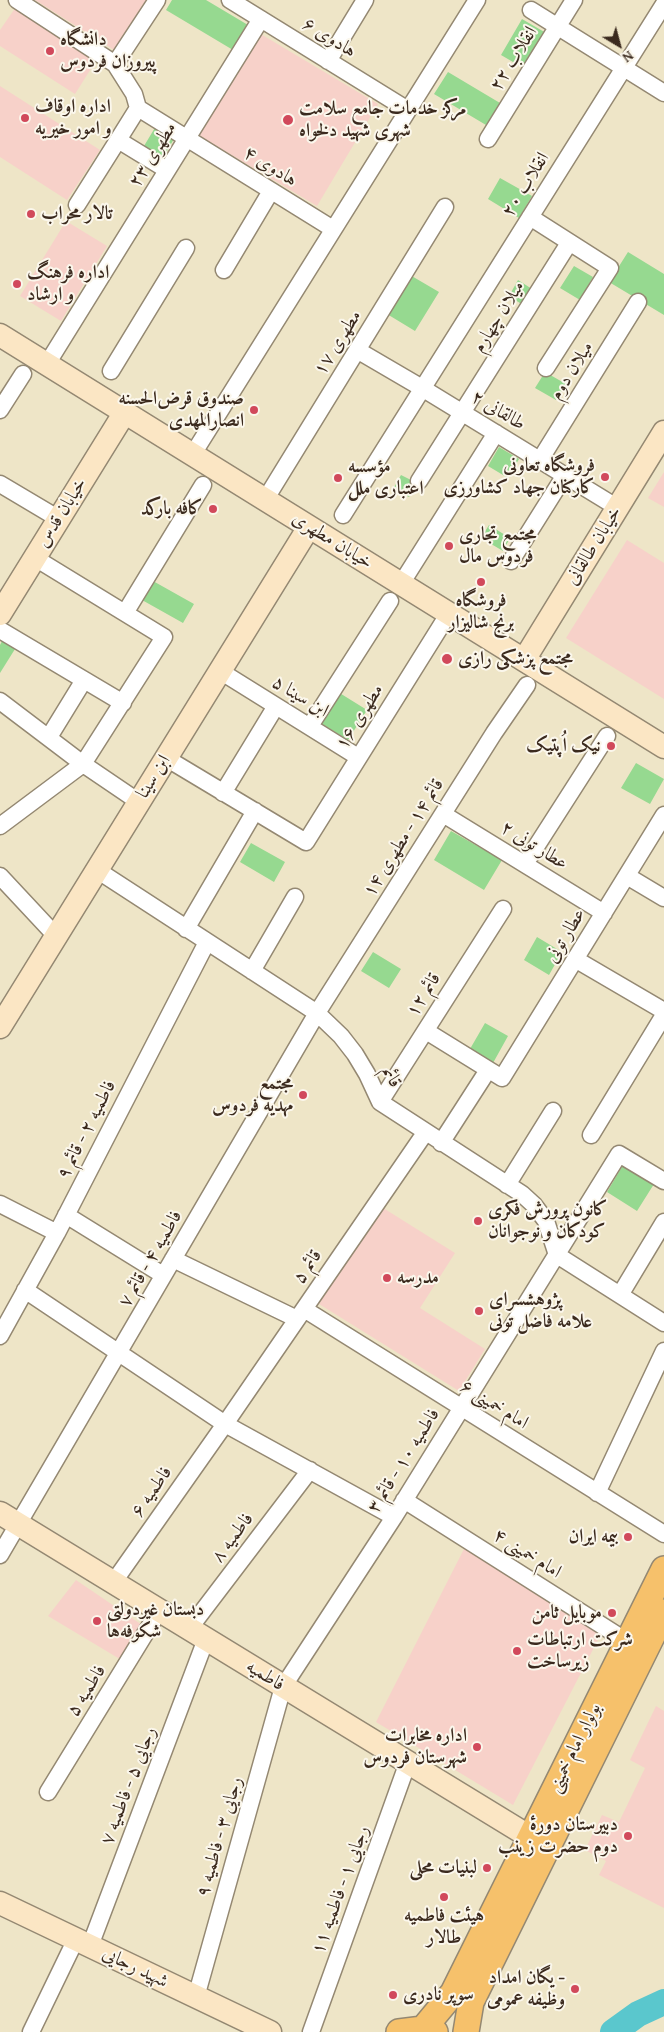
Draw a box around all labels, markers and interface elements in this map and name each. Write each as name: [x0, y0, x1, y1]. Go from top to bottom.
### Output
street label: هادوی ۶: [298, 13, 360, 63]
north arrow: [594, 20, 644, 70]
street label: انقلاب ۲۲: [485, 22, 543, 96]
place label: دانشگاه پیروزان فردوس: [60, 29, 156, 73]
marker: دانشگاه پیروزان فردوس: [44, 45, 56, 57]
text: N: [618, 46, 638, 68]
place label: اداره اوقاف و امور خیریه: [35, 96, 112, 140]
place label: مرکز خدمات جامع سلامت شهری شهید دلخواه: [299, 98, 466, 142]
marker: اداره اوقاف و امور خیریه: [19, 112, 31, 124]
marker: مرکز خدمات جامع سلامت شهری شهید دلخواه: [281, 113, 295, 127]
street label: مطهری ۲۳: [124, 118, 182, 192]
street label: هادوی ۴: [239, 142, 301, 192]
street label: انقلاب ۲۰: [497, 148, 555, 222]
place label: تالار محراب: [41, 203, 113, 225]
marker: تالار محراب: [25, 208, 37, 220]
place label: اداره فرهنگ و ارشاد: [27, 262, 109, 306]
street label: میلان چهارم: [468, 277, 530, 357]
marker: اداره فرهنگ و ارشاد: [11, 278, 23, 290]
street label: مطهری ۱۷: [309, 306, 367, 380]
street label: میلان دوم: [545, 337, 599, 405]
street label: طالقانی ۲: [467, 386, 529, 436]
place label: صندوق قرض‌الحسنه انصارالمهدی: [118, 388, 244, 432]
marker: صندوق قرض‌الحسنه انصارالمهدی: [248, 404, 260, 416]
place label: فروشگاه تعاونی کارکنان جهاد کشاورزی: [443, 455, 595, 499]
place label: مؤسسه اعتباری ملل: [348, 456, 424, 500]
marker: فروشگاه تعاونی کارکنان جهاد کشاورزی: [599, 471, 611, 483]
marker: مؤسسه اعتباری ملل: [332, 472, 344, 484]
street label: خیابان قدس: [32, 474, 92, 552]
place label: کافه بارکد: [141, 498, 203, 520]
street label: خیابان طالقانی: [561, 502, 627, 590]
marker: کافه بارکد: [207, 503, 219, 515]
street label: خیابان مطهری: [287, 507, 377, 575]
place label: مجتمع تجاری فردوس مال: [459, 524, 536, 568]
marker: مجتمع تجاری فردوس مال: [443, 540, 455, 552]
marker: فروشگاه برنج شالیزار: [475, 576, 487, 588]
place label: فروشگاه برنج شالیزار: [448, 590, 514, 634]
place label: مجتمع پزشکی رازی: [458, 648, 573, 670]
marker: مجتمع پزشکی رازی: [440, 652, 454, 666]
street label: ابن سینا ۵: [267, 671, 333, 723]
street label: مطهری ۱۶: [331, 680, 389, 754]
place label: نیک اُپتیک: [526, 735, 601, 757]
marker: نیک اُپتیک: [605, 740, 617, 752]
street label: ابن سینا: [132, 751, 176, 803]
street label: قائم ۱۴ - مطهری ۱۴: [358, 775, 450, 901]
street label: عطار تونی ۲: [496, 816, 572, 876]
street label: عطار تونی: [541, 905, 591, 967]
street label: قائم ۱۲: [402, 969, 446, 1021]
street label: قائم: [376, 1062, 406, 1092]
place label: مجتمع مهدیه فردوس: [212, 1073, 293, 1117]
street label: فاطمیه ۲ - قائم ۹: [52, 1077, 122, 1183]
marker: مجتمع مهدیه فردوس: [297, 1089, 309, 1101]
place label: کانون پرورش فکری کودکان و نوجوانان: [488, 1199, 608, 1243]
street label: فاطمیه ۴ - قائم ۷: [114, 1206, 188, 1312]
marker: کانون پرورش فکری کودکان و نوجوانان: [472, 1215, 484, 1227]
street label: قائم ۵: [288, 1245, 328, 1289]
place label: مدرسه: [397, 1267, 439, 1289]
marker: مدرسه: [381, 1272, 393, 1284]
place label: پژوهشسرای علامه فاضل تونی: [489, 1289, 592, 1333]
marker: پژوهشسرای علامه فاضل تونی: [473, 1305, 485, 1317]
street label: امام خمینی ۶: [456, 1375, 532, 1435]
street label: فاطمیه ۱۰ - قائم ۳: [363, 1404, 445, 1518]
street label: فاطمیه ۶: [126, 1462, 178, 1522]
street label: فاطمیه ۸: [207, 1509, 259, 1567]
street label: امام خمینی ۴: [489, 1524, 565, 1584]
place label: بیمه ایران: [569, 1526, 618, 1548]
marker: بیمه ایران: [622, 1531, 634, 1543]
place label: دبستان غیردولتی شکوفه‌ها: [107, 1599, 204, 1643]
place label: موبایل ثامن: [531, 1602, 602, 1624]
marker: موبایل ثامن: [606, 1607, 618, 1619]
marker: دبستان غیردولتی شکوفه‌ها: [91, 1615, 103, 1627]
place label: شرکت ارتباطات زیرساخت: [527, 1629, 633, 1673]
marker: شرکت ارتباطات زیرساخت: [511, 1645, 523, 1657]
street label: فاطمیه: [241, 1655, 289, 1697]
street label: فاطمیه ۵: [62, 1661, 112, 1721]
street label: بولوار امام خمینی: [544, 1699, 606, 1797]
street label: رجایی ۵ - فاطمیه ۷: [96, 1724, 162, 1848]
place label: اداره مخابرات شهرستان فردوس: [363, 1725, 467, 1769]
marker: اداره مخابرات شهرستان فردوس: [471, 1741, 483, 1753]
street label: رجایی ۳ - فاطمیه ۹: [192, 1774, 248, 1900]
place label: دبیرستان دورهٔ دوم حضرت زینب: [498, 1814, 618, 1858]
street label: رجایی ۱ - فاطمیه ۱۱: [307, 1823, 375, 1957]
marker: دبیرستان دورهٔ دوم حضرت زینب: [622, 1830, 634, 1842]
place label: لبنیات محلی: [410, 1857, 477, 1879]
marker: لبنیات محلی: [481, 1862, 493, 1874]
marker: هيئت فاطمیه طالار: [438, 1891, 450, 1903]
place label: هيئت فاطمیه طالار: [404, 1905, 484, 1949]
street label: شهید رجایی: [98, 1942, 172, 1994]
place label: یگان امداد - وظیفه عمومی: [487, 1967, 565, 2011]
marker: یگان امداد - وظیفه عمومی: [569, 1983, 581, 1995]
place label: سوپر نادری: [403, 1984, 474, 2006]
marker: سوپر نادری: [387, 1989, 399, 2001]

